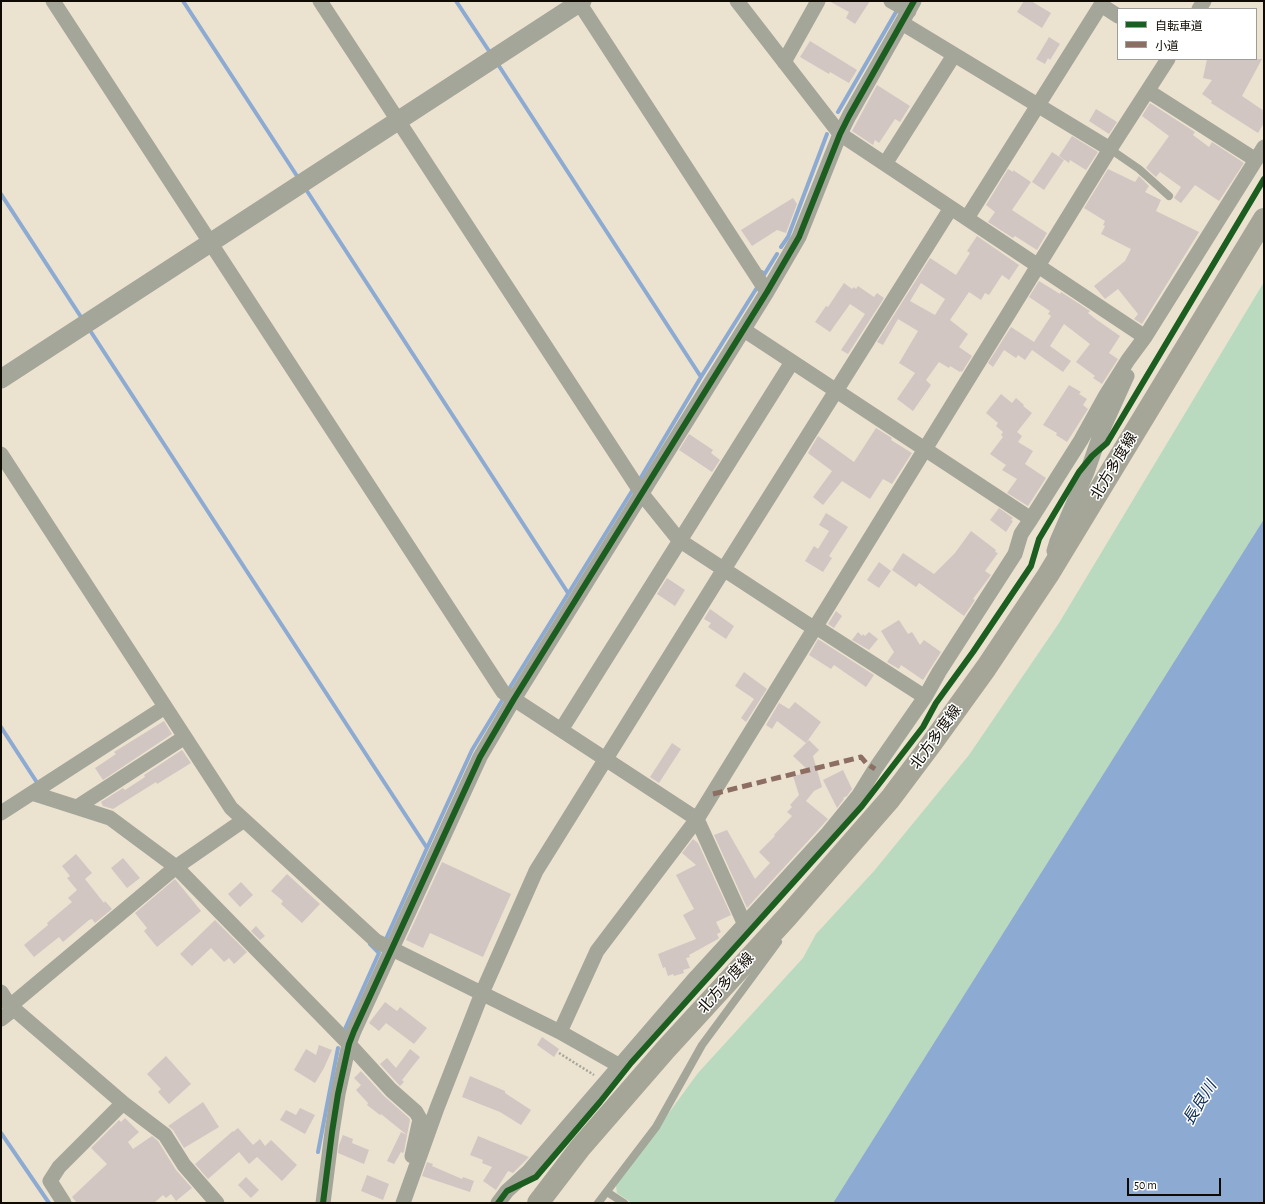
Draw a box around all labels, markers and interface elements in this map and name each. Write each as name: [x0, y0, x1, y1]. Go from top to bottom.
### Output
legend: [1117, 8, 1257, 60]
text: 自転車道: [1155, 20, 1203, 32]
text: 小道: [1155, 40, 1179, 52]
street label: 北方多度線: [1087, 429, 1141, 503]
street label: 北方多度線: [907, 701, 965, 773]
street label: 北方多度線: [694, 949, 758, 1017]
water label: 長良川: [1179, 1078, 1221, 1128]
scale bar: [1129, 1170, 1223, 1196]
text: 50 m: [1134, 1179, 1157, 1191]

